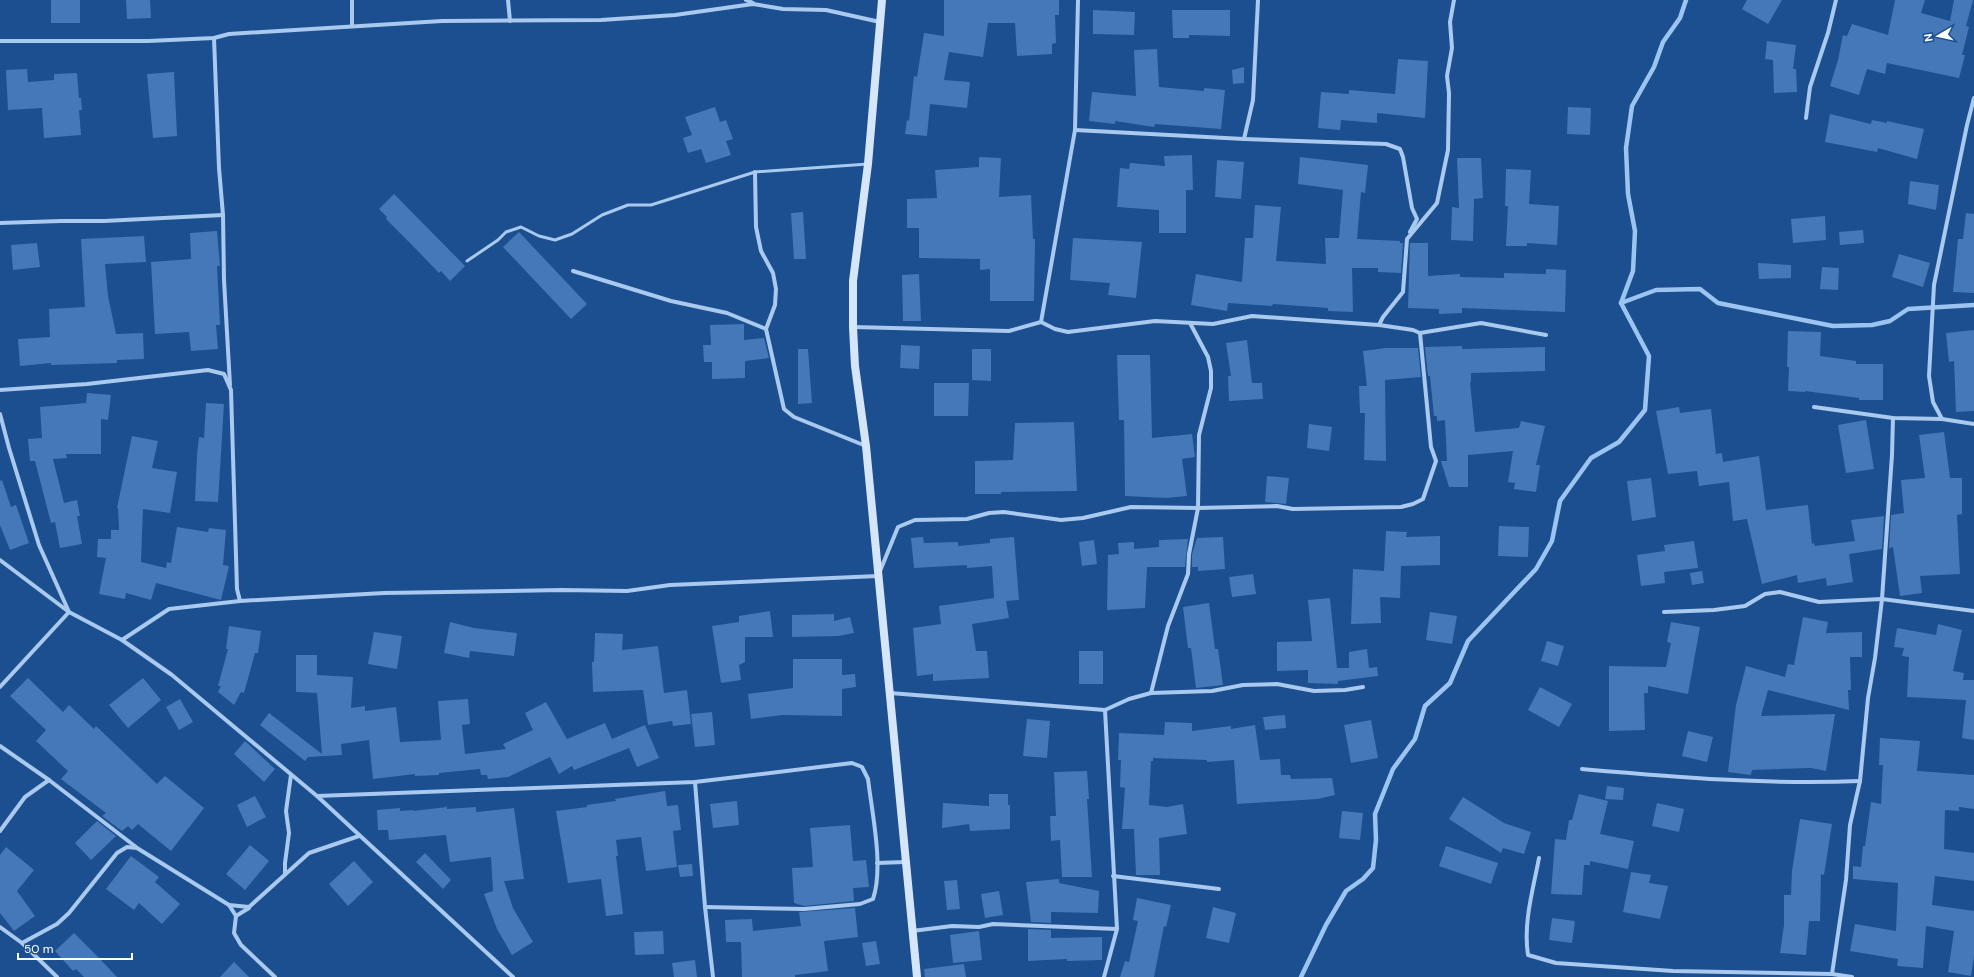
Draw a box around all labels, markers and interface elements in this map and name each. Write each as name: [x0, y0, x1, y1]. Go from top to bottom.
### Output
north arrow: [1918, 16, 1958, 56]
text: N: [1921, 33, 1936, 43]
scale bar: [18, 935, 132, 961]
text: 50 m: [24, 941, 53, 957]

